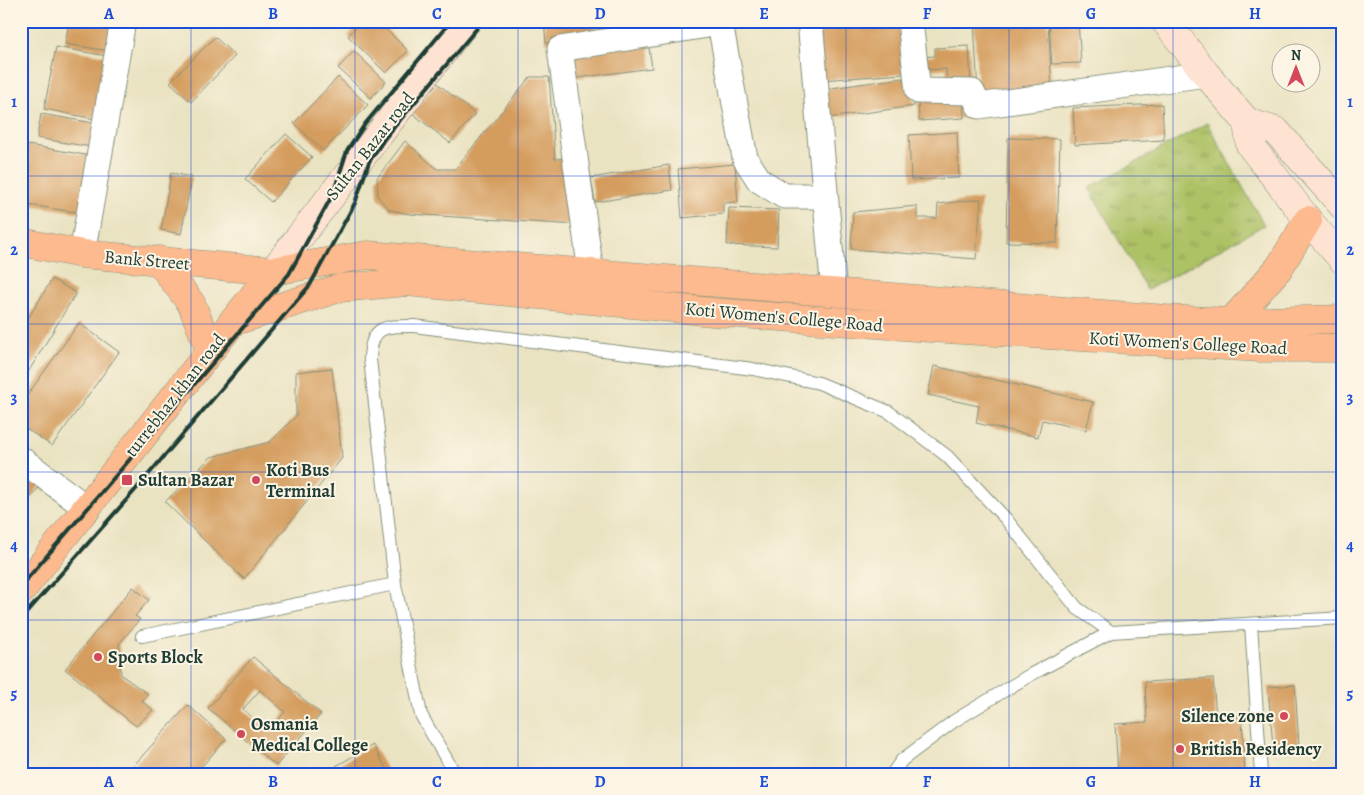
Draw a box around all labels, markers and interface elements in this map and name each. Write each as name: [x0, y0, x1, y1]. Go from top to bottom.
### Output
text: A: [103, 3, 115, 25]
text: B: [268, 3, 278, 25]
text: C: [432, 3, 442, 25]
text: D: [594, 3, 606, 25]
text: E: [759, 3, 769, 25]
text: F: [923, 3, 932, 25]
text: G: [1086, 3, 1096, 25]
text: H: [1249, 3, 1261, 25]
north arrow: [1272, 42, 1322, 92]
text: N: [1291, 46, 1301, 65]
street label: Sultan Bazar road: [320, 87, 420, 205]
text: 1: [11, 91, 17, 113]
text: 1: [1347, 91, 1353, 113]
text: 2: [10, 239, 18, 261]
text: 2: [1346, 239, 1354, 261]
street label: Bank Street: [103, 244, 191, 276]
street label: Koti Women's College Road: [684, 296, 884, 338]
street label: Koti Women's College Road: [1088, 326, 1288, 360]
street label: turrebhaz khan road: [119, 328, 231, 462]
text: 3: [11, 387, 18, 409]
text: 3: [1347, 387, 1354, 409]
place label: Koti Bus Terminal: [266, 458, 335, 503]
place label: Sultan Bazar: [138, 468, 235, 492]
marker: Sultan Bazar: [120, 473, 134, 487]
marker: Koti Bus Terminal: [250, 474, 262, 486]
text: 4: [10, 535, 18, 557]
text: 4: [1346, 535, 1354, 557]
place label: Sports Block: [108, 645, 203, 669]
marker: Sports Block: [92, 651, 104, 663]
text: 5: [11, 683, 18, 705]
text: 5: [1347, 683, 1354, 705]
place label: Silence zone: [1181, 704, 1274, 728]
marker: Silence zone: [1278, 710, 1290, 722]
place label: Osmania Medical College: [251, 712, 368, 757]
marker: Osmania Medical College: [235, 728, 247, 740]
place label: British Residency: [1190, 737, 1322, 761]
marker: British Residency: [1174, 743, 1186, 755]
text: A: [103, 771, 115, 793]
text: B: [268, 771, 278, 793]
text: C: [432, 771, 442, 793]
text: D: [594, 771, 606, 793]
text: E: [759, 771, 769, 793]
text: F: [923, 771, 932, 793]
text: G: [1086, 771, 1096, 793]
text: H: [1249, 771, 1261, 793]

